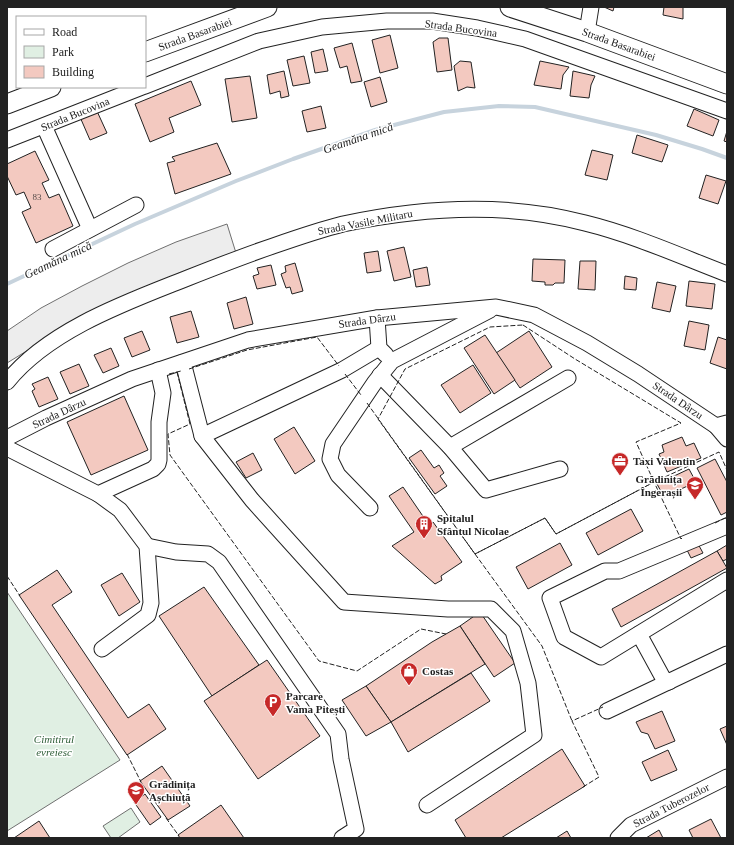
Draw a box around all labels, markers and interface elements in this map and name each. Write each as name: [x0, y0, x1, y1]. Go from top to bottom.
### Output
street label: Strada Basarabiei: [157, 15, 233, 53]
legend: [16, 16, 146, 88]
street label: Strada Bucovina: [424, 17, 498, 39]
text: Road: [52, 25, 77, 39]
street label: Strada Basarabiei: [581, 25, 657, 63]
text: Park: [52, 45, 74, 59]
text: Building: [52, 65, 94, 79]
street label: Strada Bucovina: [39, 95, 111, 133]
water label: Geamăna mică: [321, 120, 395, 156]
house number: 83: [33, 192, 42, 202]
street label: Strada Vasile Militaru: [317, 207, 414, 237]
water label: Geamăna mică: [22, 238, 94, 282]
street label: Strada Dârzu: [338, 310, 397, 330]
street label: Strada Dârzu: [651, 379, 706, 421]
street label: Strada Dârzu: [30, 395, 88, 431]
office icon: Taxi Valentin: [610, 451, 630, 476]
place label: Taxi Valentin: [633, 455, 695, 467]
place label: Grădinița Îngerașii: [636, 473, 682, 499]
school or university icon: Grădinița Îngerașii: [685, 475, 705, 500]
place label: Spitalul Sfântul Nicolae: [437, 512, 509, 537]
building icon: Spitalul Sfântul Nicolae: [414, 514, 434, 539]
shop icon: Costas: [399, 661, 419, 686]
place label: Costas: [422, 665, 454, 677]
place label: Parcare Vama Pitești: [286, 690, 345, 716]
parking icon: Parcare Vama Pitești: [263, 692, 283, 717]
park label: Cimitirul evreiesc: [34, 733, 74, 758]
place label: Grădinița Așchiuță: [149, 778, 196, 804]
school or university icon: Grădinița Așchiuță: [126, 780, 146, 805]
street label: Strada Tuberozelor: [631, 780, 711, 829]

